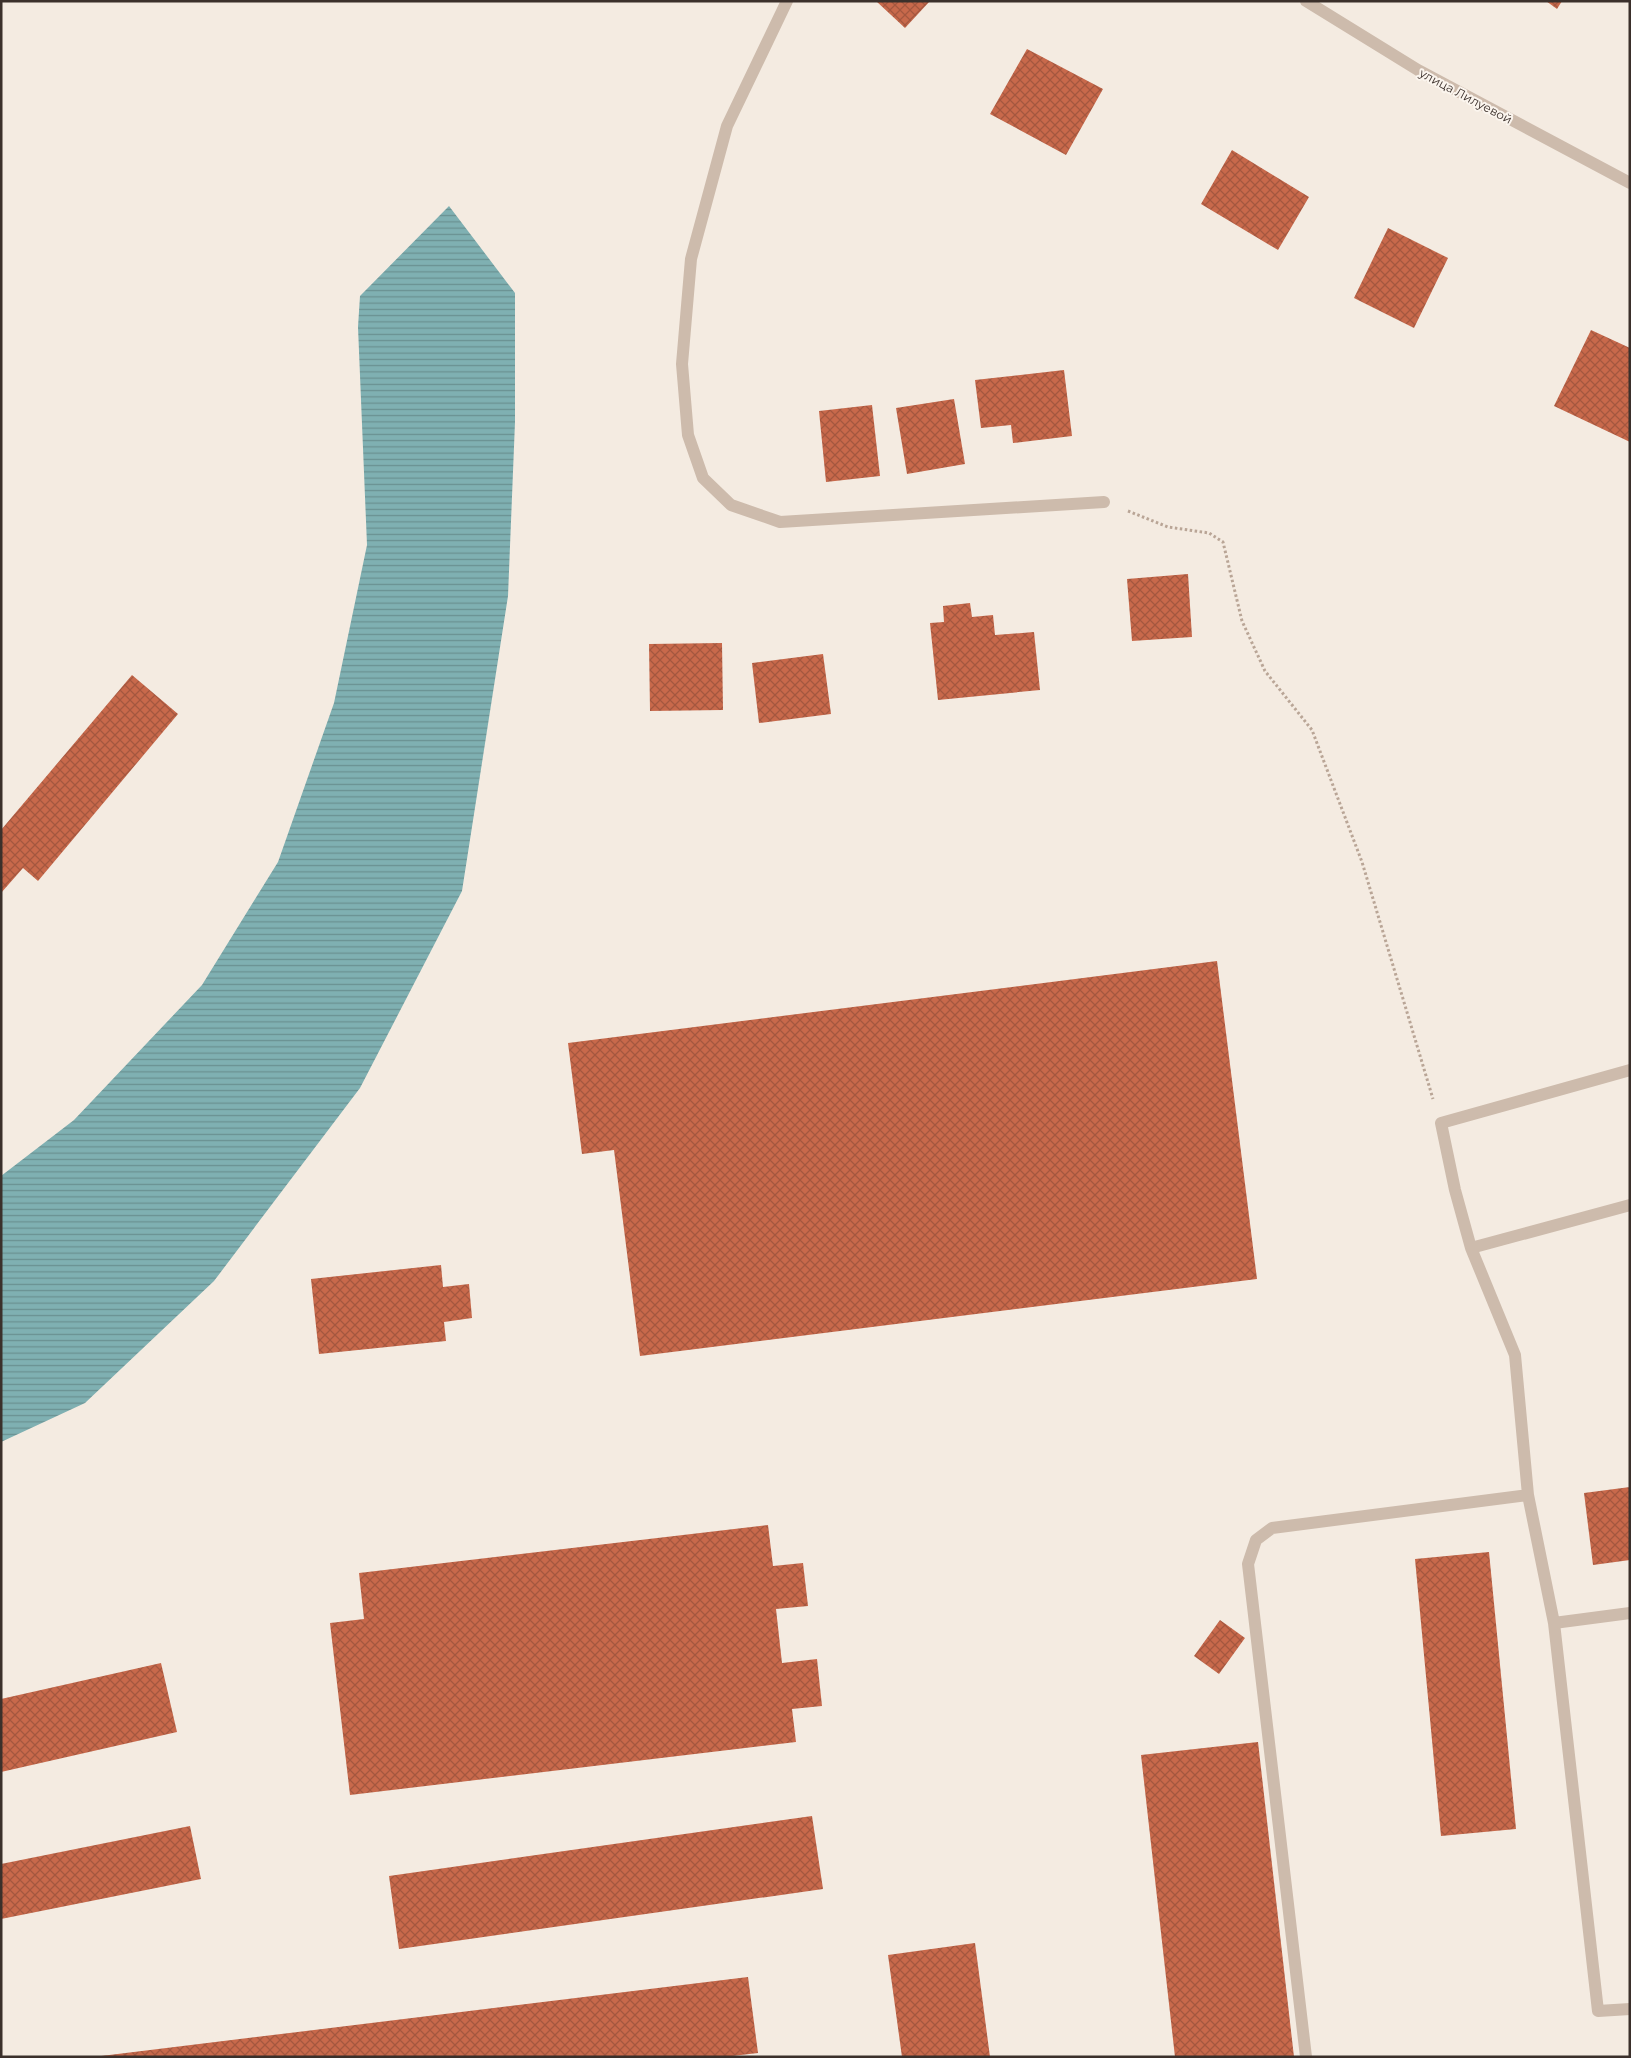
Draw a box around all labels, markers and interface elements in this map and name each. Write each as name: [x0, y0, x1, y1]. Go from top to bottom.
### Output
street label: улица Лилуевой: [1416, 65, 1515, 127]

